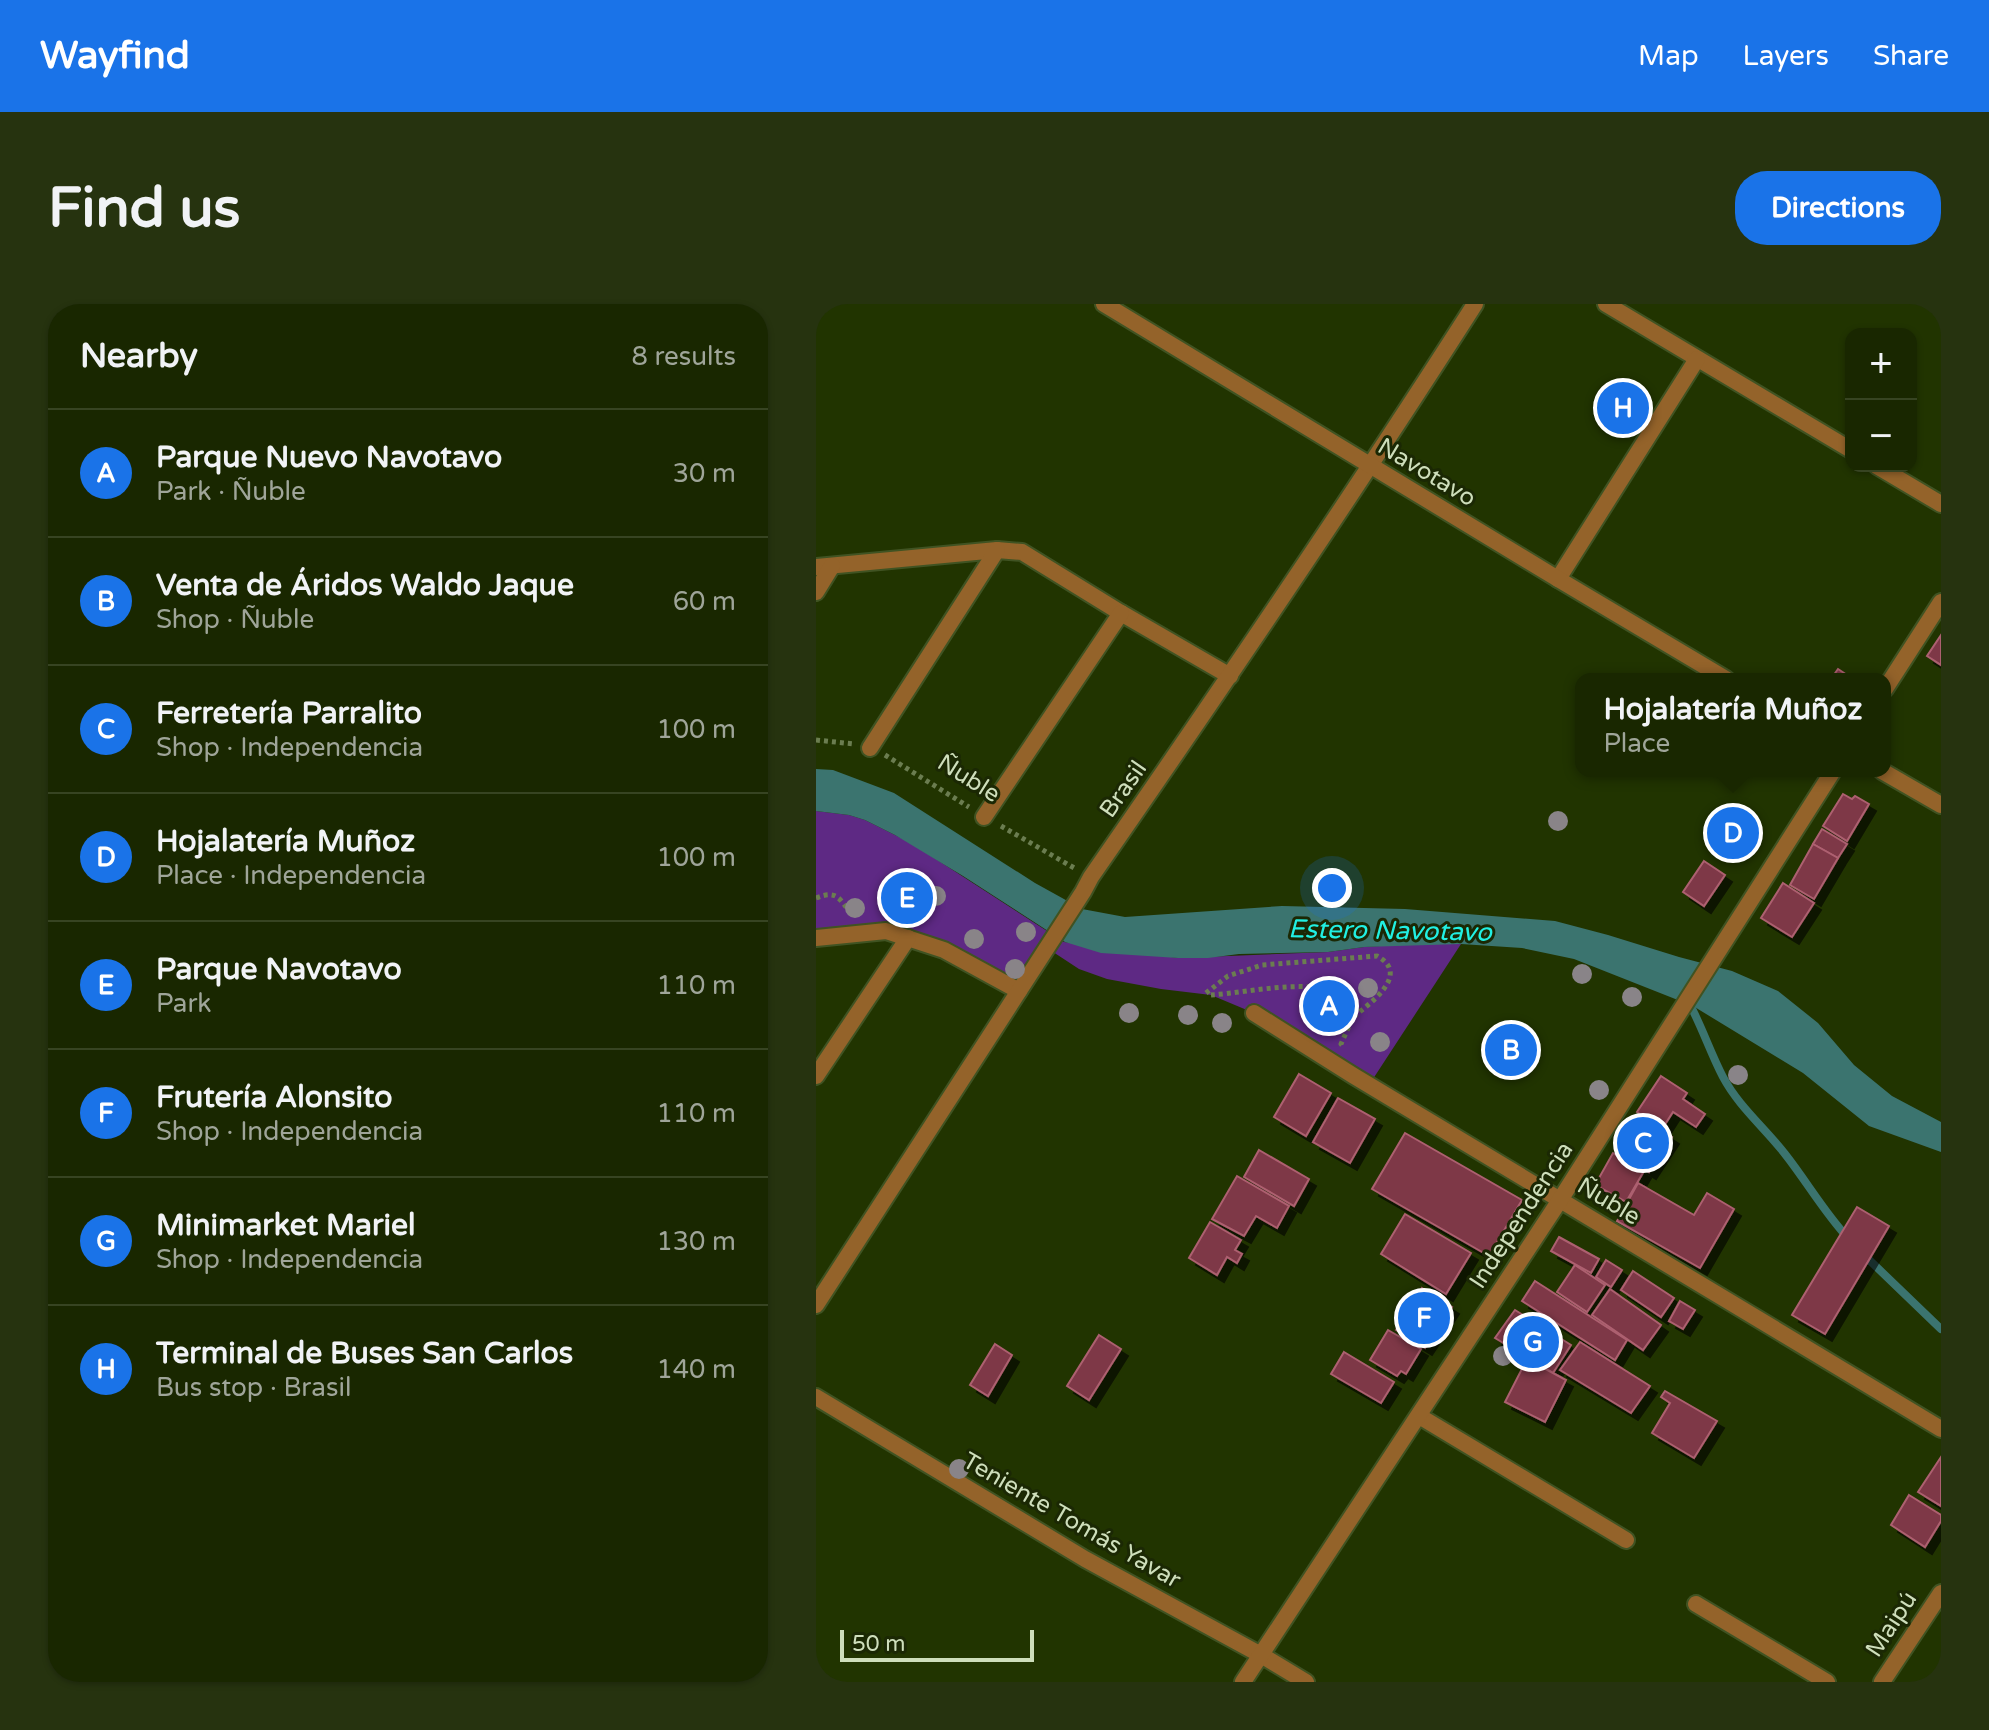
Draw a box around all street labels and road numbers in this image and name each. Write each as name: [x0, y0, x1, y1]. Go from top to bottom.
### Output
street label: Navotavo: [1372, 432, 1481, 513]
street label: Ñuble: [932, 748, 1005, 809]
street label: Brasil: [1094, 755, 1153, 823]
street label: Independencia: [1463, 1137, 1580, 1294]
street label: Ñuble: [1572, 1171, 1645, 1231]
street label: Teniente Tomás Yavar: [958, 1446, 1187, 1595]
street label: Maipú: [1860, 1586, 1923, 1663]

